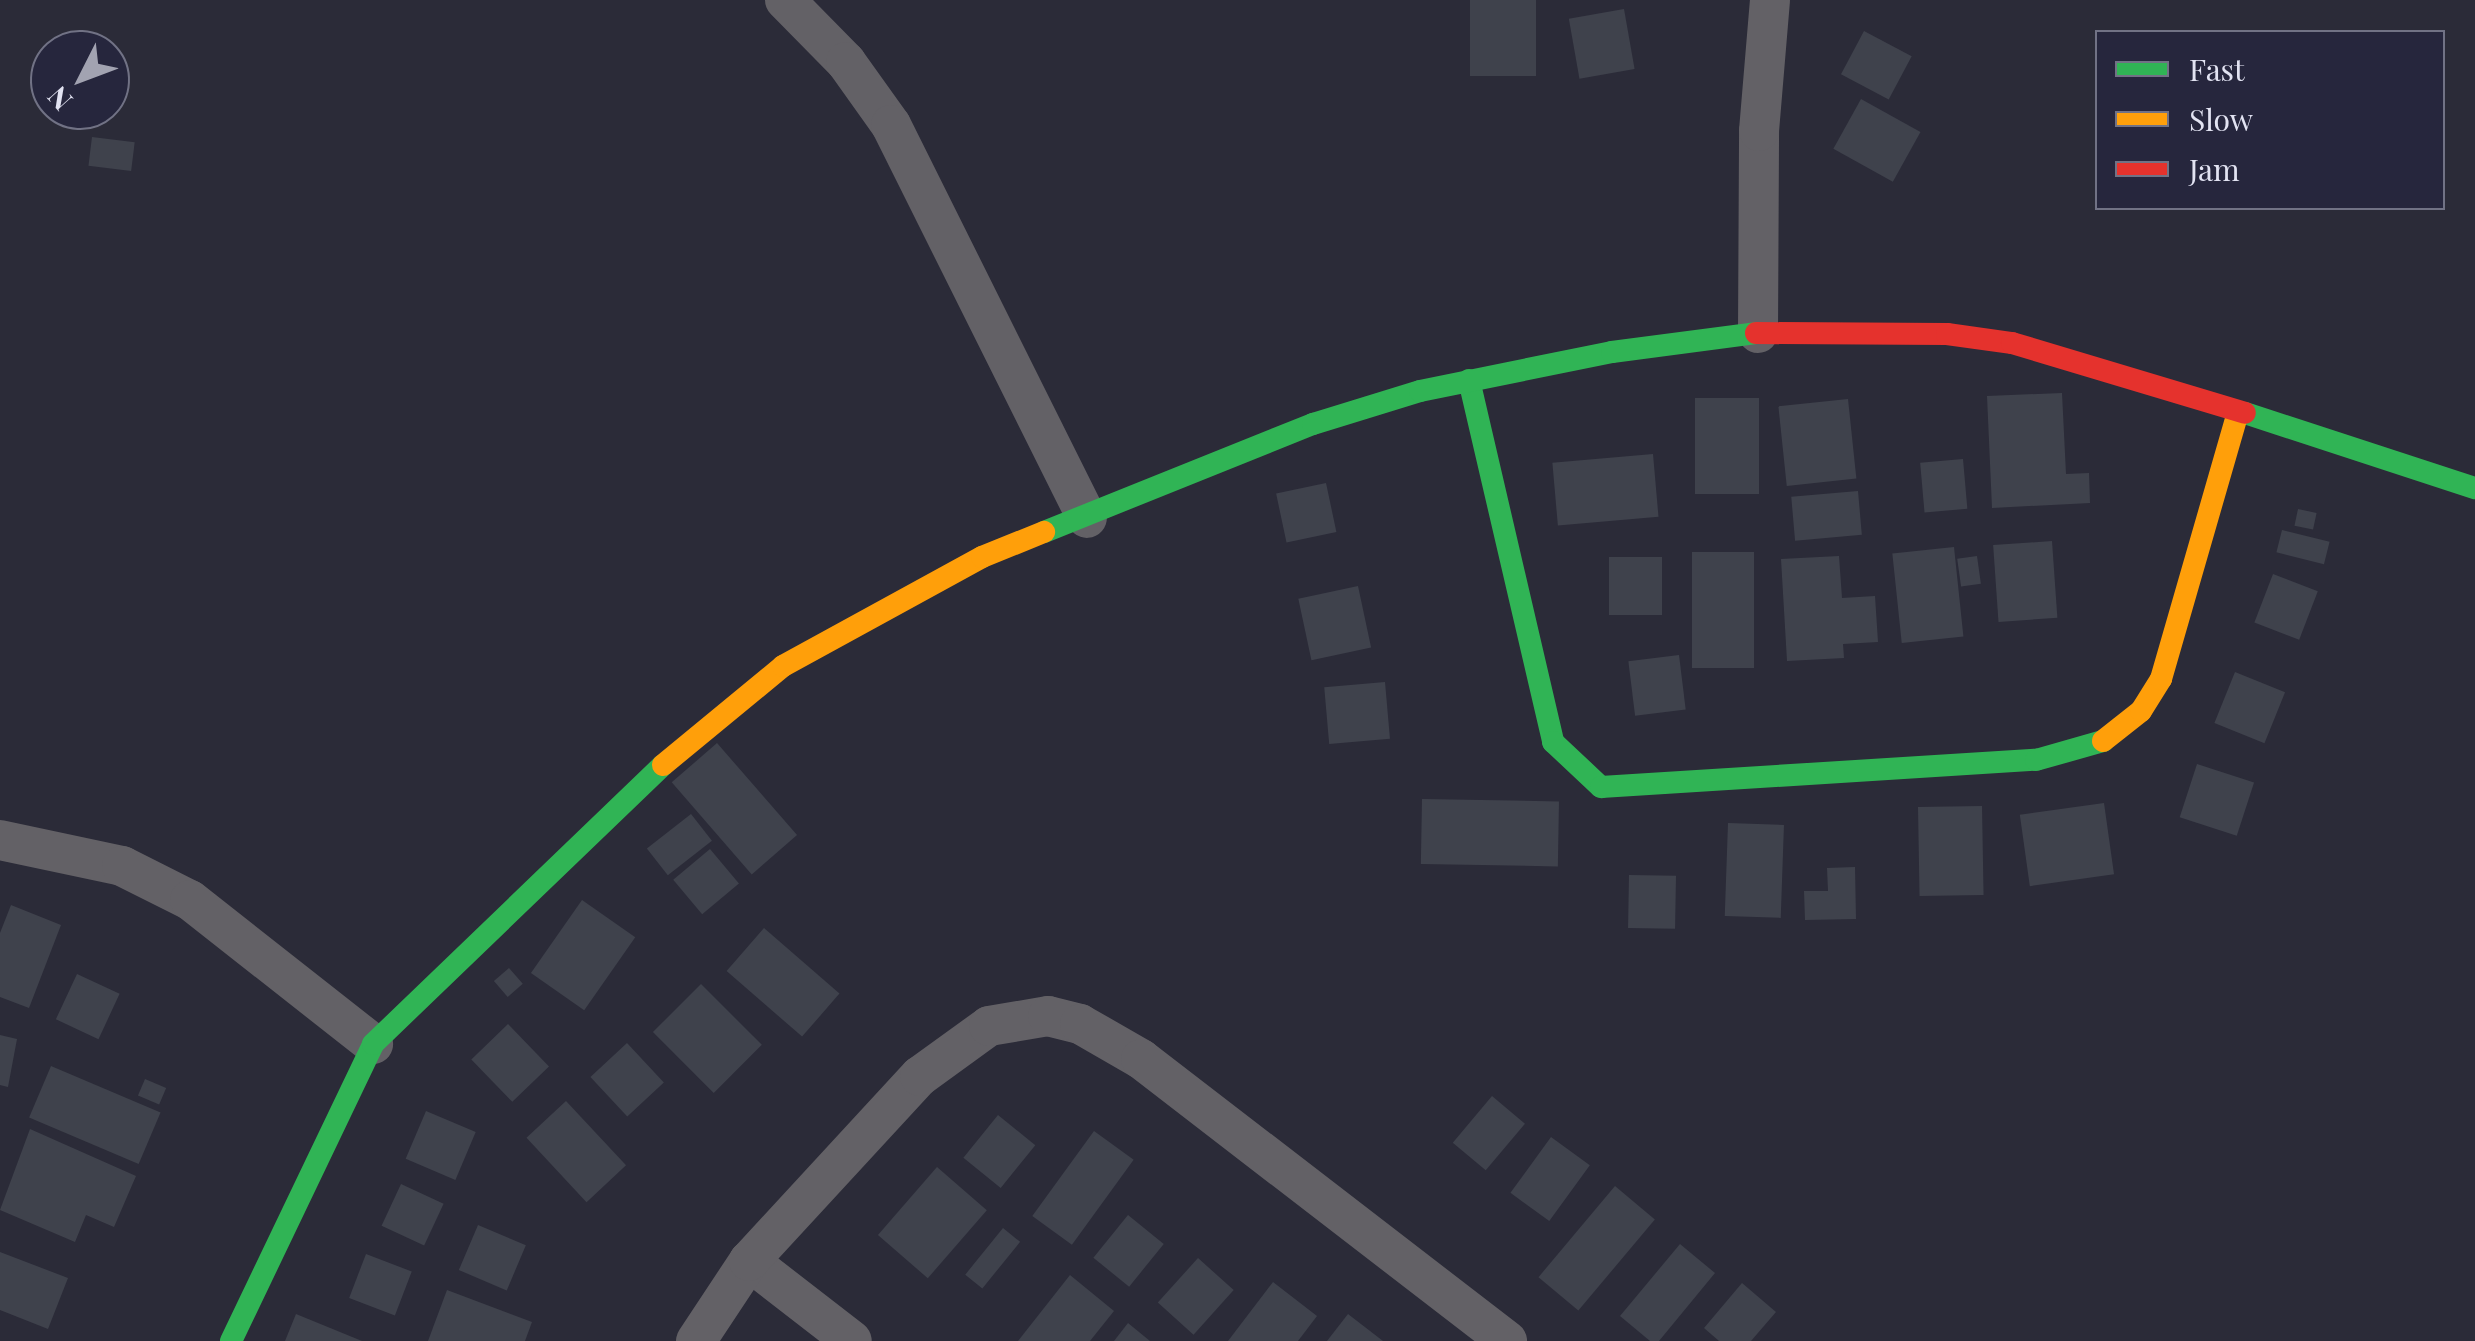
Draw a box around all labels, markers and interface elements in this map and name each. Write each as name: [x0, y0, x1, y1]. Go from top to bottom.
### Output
north arrow: [30, 30, 130, 130]
legend: [2095, 30, 2445, 210]
text: Fast: [2189, 49, 2245, 89]
text: N: [38, 79, 79, 119]
text: Slow: [2189, 99, 2253, 139]
text: Jam: [2189, 149, 2240, 189]

